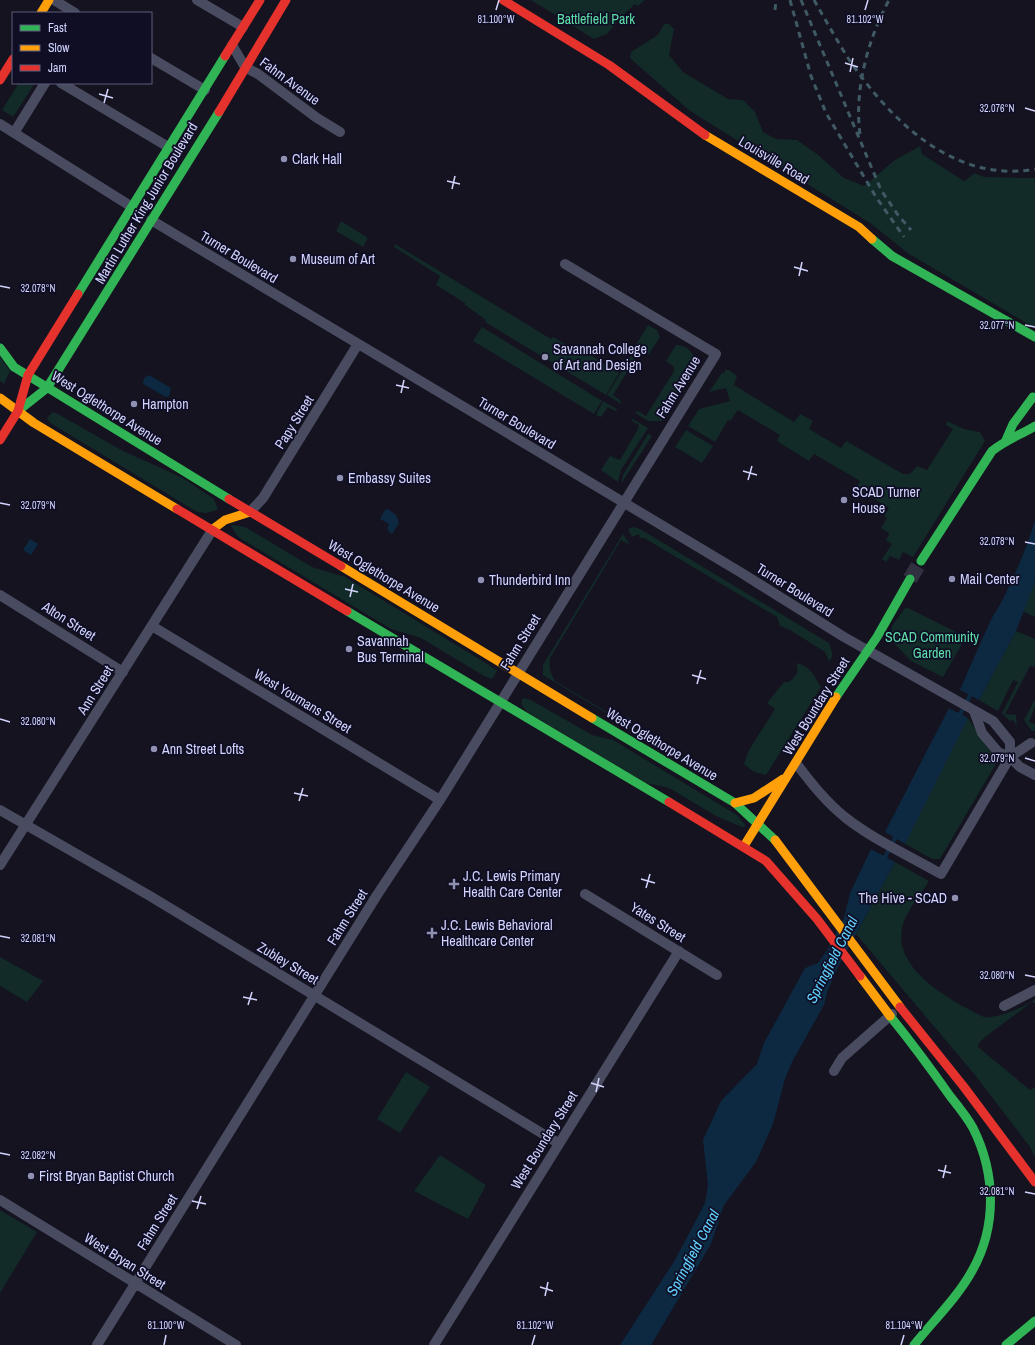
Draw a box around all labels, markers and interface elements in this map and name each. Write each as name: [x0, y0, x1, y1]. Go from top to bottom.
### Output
park label: Battlefield Park: [557, 10, 635, 28]
legend: [12, 12, 152, 84]
text: 81.100°W: [478, 13, 515, 26]
text: 81.102°W: [847, 13, 884, 26]
text: Fast: [48, 20, 67, 36]
text: Slow: [48, 40, 70, 56]
street label: Fahm Avenue: [256, 53, 324, 109]
text: Jam: [48, 60, 67, 76]
text: 32.076°N: [980, 102, 1015, 115]
street label: Martin Luther King Junior Boulevard: [91, 119, 201, 287]
street label: Louisville Road: [735, 132, 813, 188]
place label: Clark Hall: [292, 150, 342, 168]
marker: Clark Hall: [279, 154, 289, 164]
street label: Turner Boulevard: [197, 227, 281, 287]
place label: Museum of Art: [301, 250, 375, 268]
marker: Museum of Art: [288, 254, 298, 264]
text: 32.078°N: [21, 282, 56, 295]
text: 32.077°N: [980, 319, 1015, 332]
place label: Savannah College of Art and Design: [553, 340, 647, 374]
marker: Savannah College of Art and Design: [540, 352, 550, 362]
street label: Fahm Avenue: [652, 353, 704, 421]
street label: West Oglethorpe Avenue: [48, 367, 166, 449]
street label: Papy Street: [270, 392, 318, 452]
street label: Turner Boulevard: [475, 393, 559, 453]
place label: Hampton: [142, 395, 189, 413]
marker: Hampton: [129, 399, 139, 409]
place label: Embassy Suites: [348, 469, 431, 487]
marker: Embassy Suites: [335, 473, 345, 483]
place label: SCAD Turner House: [852, 483, 920, 517]
marker: SCAD Turner House: [839, 495, 849, 505]
text: 32.079°N: [21, 499, 56, 512]
text: 32.078°N: [980, 535, 1015, 548]
street label: West Oglethorpe Avenue: [325, 536, 443, 616]
street label: Turner Boulevard: [753, 559, 837, 621]
place label: Mail Center: [960, 570, 1020, 588]
place label: Thunderbird Inn: [489, 571, 571, 589]
marker: Mail Center: [947, 574, 957, 584]
marker: Thunderbird Inn: [476, 575, 486, 585]
street label: Alton Street: [38, 597, 99, 645]
street label: Fahm Street: [496, 611, 544, 673]
park label: SCAD Community Garden: [885, 628, 979, 662]
place label: Savannah Bus Terminal: [357, 632, 424, 666]
marker: Savannah Bus Terminal: [344, 644, 354, 654]
street label: West Boundary Street: [779, 654, 853, 758]
street label: Ann Street: [72, 662, 117, 719]
street label: West Youmans Street: [251, 665, 355, 737]
street label: West Oglethorpe Avenue: [603, 704, 721, 784]
text: 32.080°N: [21, 715, 56, 728]
place label: Ann Street Lofts: [161, 740, 245, 758]
marker: Ann Street Lofts: [149, 744, 159, 754]
text: 32.079°N: [980, 752, 1015, 765]
place label: J.C. Lewis Primary Health Care Center: [463, 867, 562, 901]
marker: J.C. Lewis Primary Health Care Center: [448, 878, 460, 890]
street label: Fahm Street: [323, 886, 371, 948]
place label: The Hive - SCAD: [858, 889, 947, 907]
marker: The Hive - SCAD: [950, 893, 960, 903]
street label: Yates Street: [627, 898, 689, 946]
water label: Springfield Canal: [801, 912, 863, 1007]
place label: J.C. Lewis Behavioral Healthcare Center: [441, 916, 553, 950]
marker: J.C. Lewis Behavioral Healthcare Center: [426, 927, 438, 939]
text: 32.081°N: [21, 932, 56, 945]
street label: Zubley Street: [254, 938, 322, 988]
text: 32.080°N: [980, 969, 1015, 982]
street label: West Boundary Street: [507, 1088, 581, 1192]
text: 32.082°N: [21, 1149, 56, 1162]
place label: First Bryan Baptist Church: [39, 1167, 174, 1185]
marker: First Bryan Baptist Church: [26, 1171, 36, 1181]
text: 32.081°N: [980, 1185, 1015, 1198]
street label: Fahm Street: [133, 1191, 181, 1253]
water label: Springfield Canal: [661, 1206, 724, 1300]
street label: West Bryan Street: [81, 1229, 169, 1293]
text: 81.100°W: [148, 1319, 185, 1332]
text: 81.102°W: [517, 1319, 554, 1332]
text: 81.104°W: [886, 1319, 923, 1332]

